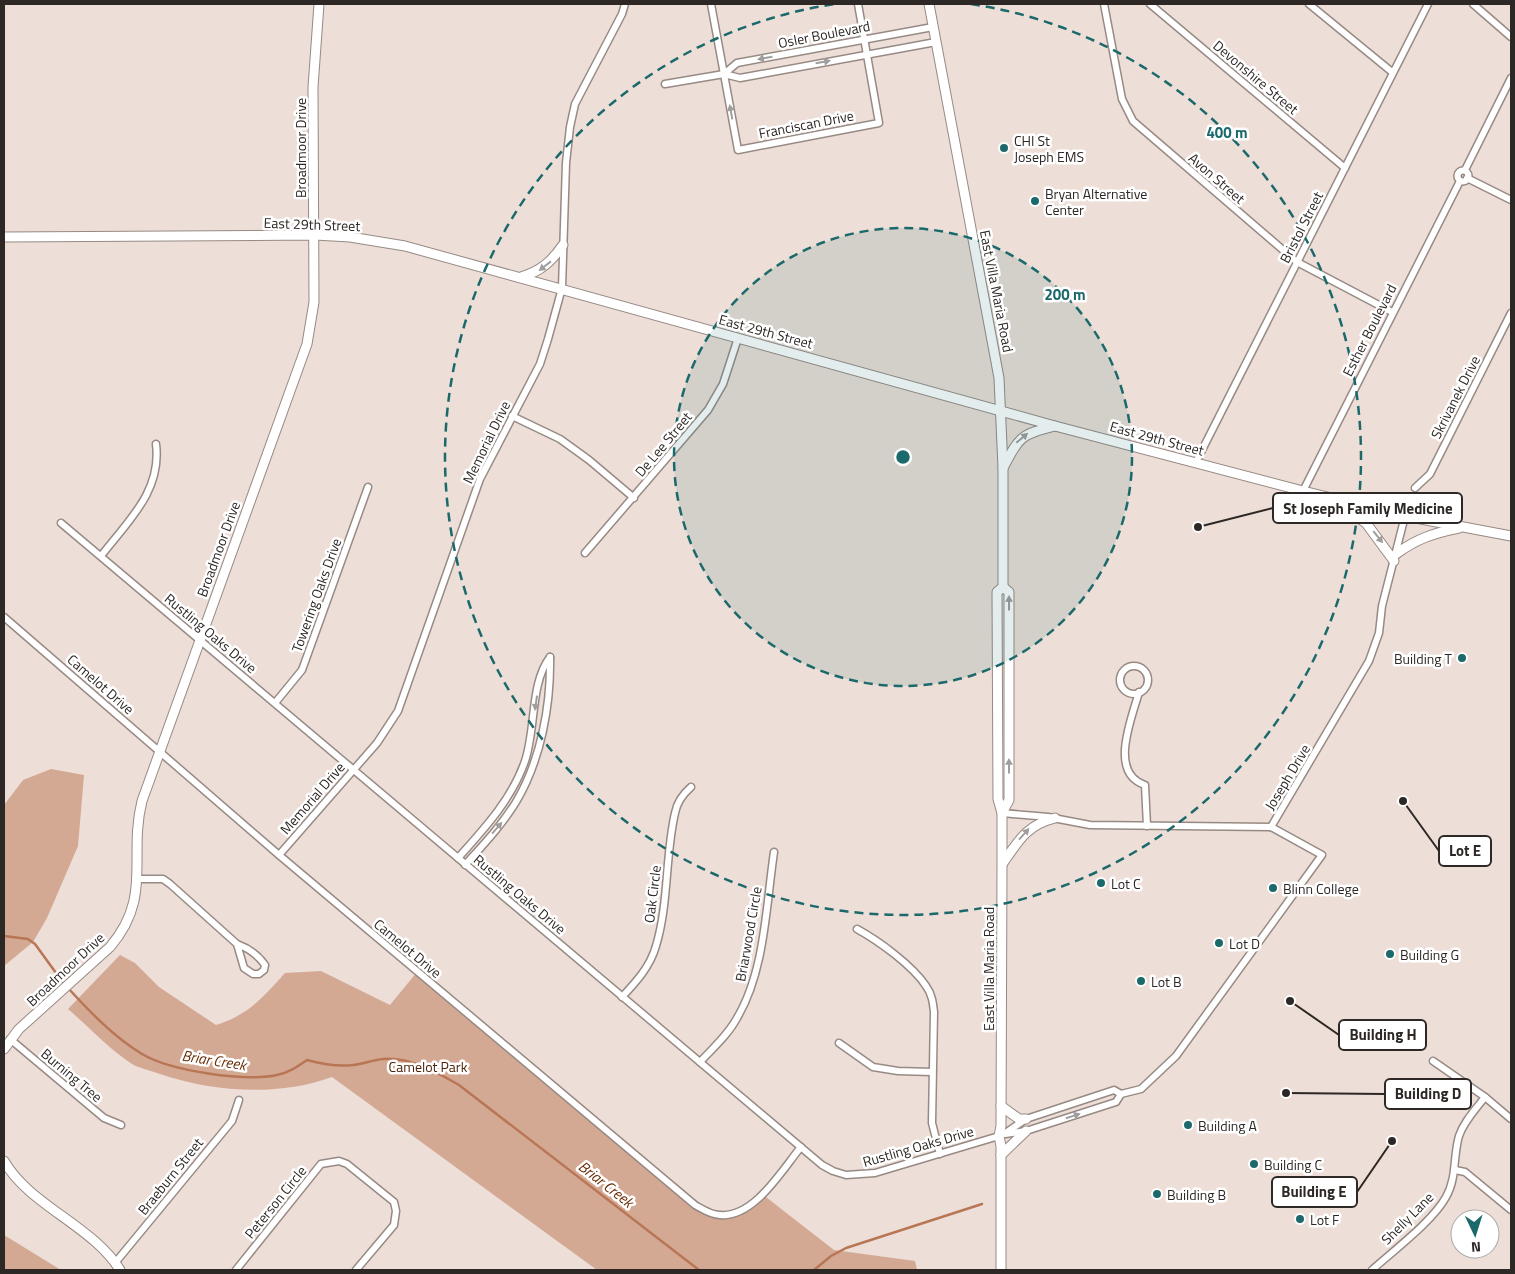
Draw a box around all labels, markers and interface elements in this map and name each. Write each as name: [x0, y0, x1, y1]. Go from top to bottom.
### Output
street label: Osler Boulevard: [776, 15, 872, 53]
street label: Devonshire Street: [1209, 35, 1303, 119]
one-way arrow: [758, 54, 773, 62]
one-way arrow: [816, 58, 832, 66]
street label: Broadmoor Drive: [290, 98, 311, 198]
one-way arrow: [726, 104, 734, 120]
street label: Franciscan Drive: [757, 104, 855, 144]
text: 400 m: [1206, 121, 1248, 144]
place label: CHI St Joseph EMS: [1014, 130, 1084, 167]
marker: CHI St Joseph EMS: [998, 142, 1010, 154]
street label: Avon Street: [1184, 148, 1250, 209]
place label: Bryan Alternative Center: [1045, 183, 1147, 220]
street label: Bristol Street: [1274, 188, 1328, 266]
marker: Bryan Alternative Center: [1029, 195, 1041, 207]
street label: East 29th Street: [263, 212, 361, 236]
street label: East Villa Maria Road: [975, 228, 1019, 354]
one-way arrow: [539, 260, 552, 271]
street label: Esther Boulevard: [1337, 280, 1401, 380]
text: 200 m: [1044, 283, 1086, 306]
street label: East 29th Street: [717, 308, 815, 354]
street label: Skrivanek Drive: [1425, 352, 1485, 442]
street label: Memorial Drive: [457, 397, 515, 487]
street label: De Lee Street: [630, 407, 697, 481]
street label: East 29th Street: [1108, 415, 1206, 461]
one-way arrow: [1016, 433, 1029, 444]
centre of rings: [894, 448, 912, 466]
callout: St Joseph Family Medicine: [1273, 493, 1462, 523]
text: St Joseph Family Medicine: [1283, 497, 1453, 520]
street label: Broadmoor Drive: [191, 498, 245, 600]
one-way arrow: [1372, 530, 1383, 543]
street label: Towering Oaks Drive: [286, 535, 346, 655]
street label: Rustling Oaks Drive: [160, 588, 262, 678]
one-way arrow: [1005, 595, 1013, 611]
place label: Building T: [1394, 648, 1453, 669]
street label: Camelot Drive: [63, 649, 139, 719]
marker: Building T: [1456, 652, 1468, 664]
one-way arrow: [532, 695, 540, 711]
street label: Joseph Drive: [1259, 740, 1315, 814]
street label: Memorial Drive: [275, 757, 349, 839]
one-way arrow: [1005, 757, 1013, 773]
one-way arrow: [491, 822, 502, 834]
one-way arrow: [1018, 829, 1030, 841]
callout: Lot E: [1439, 836, 1491, 866]
text: Lot E: [1449, 839, 1481, 862]
street label: Rustling Oaks Drive: [469, 849, 571, 939]
street label: Oak Circle: [638, 864, 666, 924]
place label: Lot C: [1111, 873, 1141, 894]
marker: Lot C: [1095, 877, 1107, 889]
place label: Blinn College: [1283, 878, 1359, 899]
marker: Blinn College: [1267, 882, 1279, 894]
street label: Briarwood Circle: [729, 885, 767, 983]
street label: East Villa Maria Road: [978, 907, 999, 1031]
street label: Camelot Drive: [370, 913, 446, 983]
street label: Broadmoor Drive: [21, 927, 109, 1011]
place label: Lot D: [1229, 933, 1260, 954]
marker: Lot D: [1213, 937, 1225, 949]
place label: Building G: [1400, 944, 1459, 965]
marker: Building G: [1384, 948, 1396, 960]
place label: Lot B: [1151, 971, 1182, 992]
marker: Lot B: [1135, 975, 1147, 987]
callout: Building H: [1339, 1020, 1426, 1050]
text: Building H: [1349, 1023, 1417, 1046]
street label: Burning Tree: [37, 1043, 107, 1107]
water label: Briar Creek: [180, 1044, 250, 1077]
park label: Camelot Park: [389, 1056, 468, 1077]
callout: Building D: [1385, 1079, 1471, 1109]
text: Building D: [1395, 1082, 1461, 1105]
one-way arrow: [1065, 1112, 1080, 1119]
place label: Building A: [1198, 1115, 1258, 1136]
marker: Building A: [1182, 1119, 1194, 1131]
street label: Rustling Oaks Drive: [860, 1120, 976, 1172]
street label: Braeburn Street: [132, 1133, 208, 1219]
place label: Building C: [1264, 1154, 1323, 1175]
water label: Briar Creek: [573, 1155, 640, 1214]
marker: Building C: [1248, 1158, 1260, 1170]
street label: Peterson Circle: [239, 1161, 311, 1243]
callout: Building E: [1272, 1177, 1357, 1207]
text: Building E: [1281, 1180, 1347, 1203]
place label: Building B: [1167, 1184, 1226, 1205]
street label: Shelly Lane: [1376, 1187, 1438, 1249]
marker: Building B: [1151, 1188, 1163, 1200]
place label: Lot F: [1310, 1209, 1339, 1230]
north arrow: [1450, 1209, 1500, 1259]
marker: Lot F: [1294, 1213, 1306, 1225]
text: N: [1470, 1237, 1482, 1258]

